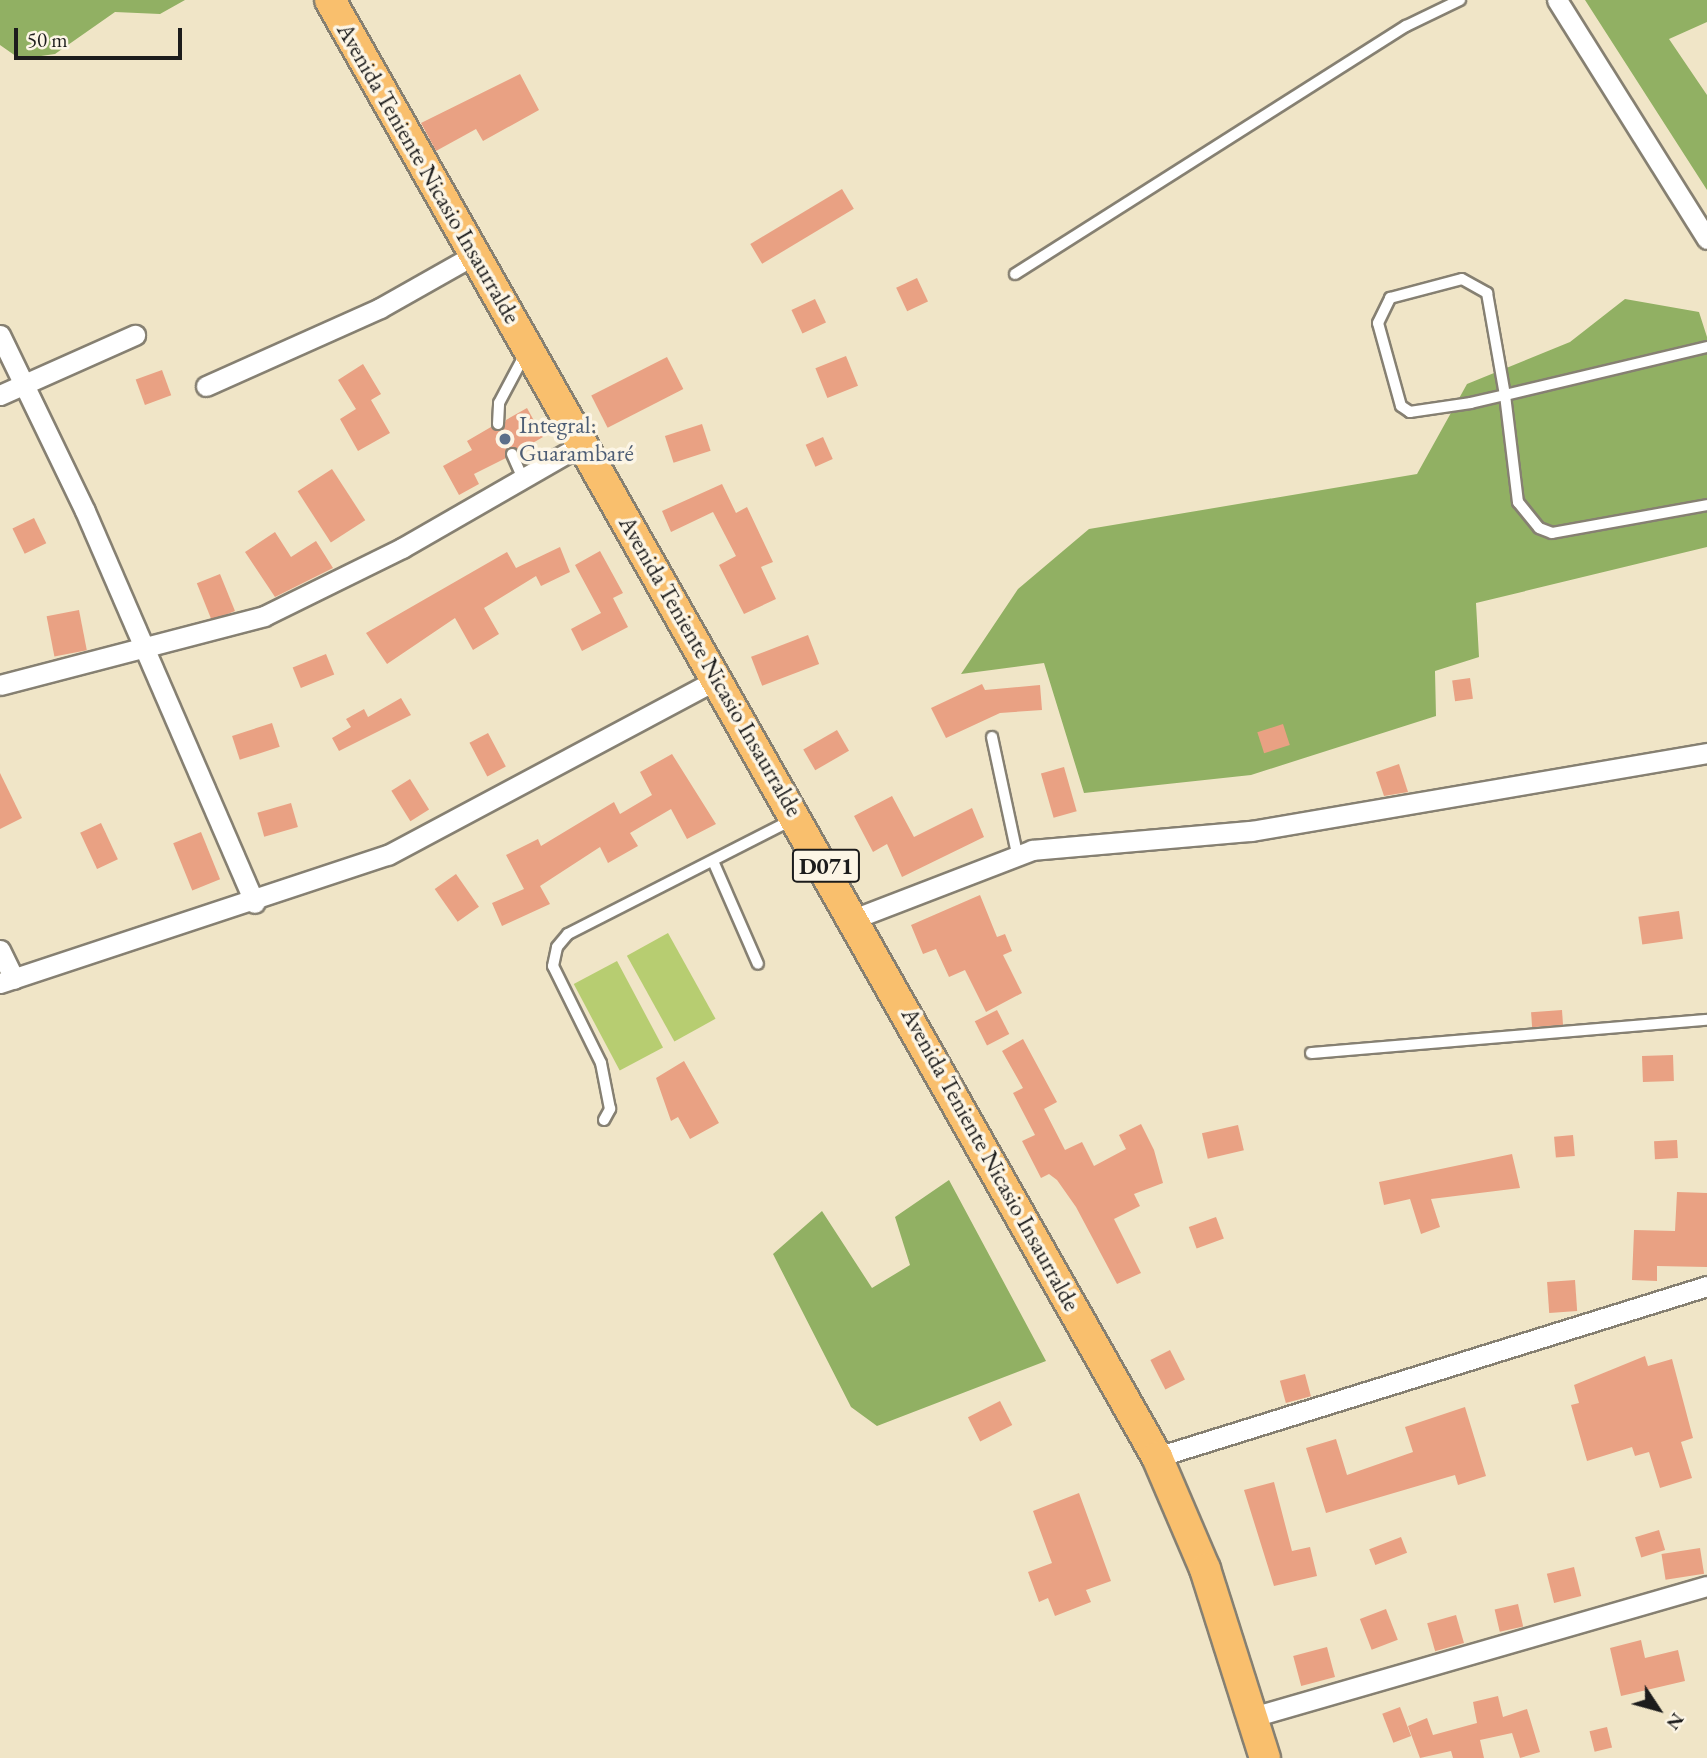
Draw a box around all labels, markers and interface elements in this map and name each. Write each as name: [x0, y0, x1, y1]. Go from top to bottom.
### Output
scale bar: [18, 14, 186, 58]
street label: Avenida Teniente Nicasio Insaurralde: [331, 18, 527, 328]
text: 50 m: [27, 26, 68, 53]
place label: Integral: Guarambaré: [519, 411, 634, 467]
marker: Integral: Guarambaré: [497, 431, 513, 447]
street label: Avenida Teniente Nicasio Insaurralde: [613, 511, 809, 821]
road number: D071: [791, 846, 861, 886]
street label: Avenida Teniente Nicasio Insaurralde: [895, 1002, 1087, 1316]
north arrow: [1623, 1674, 1693, 1744]
text: N: [1661, 1708, 1690, 1735]

